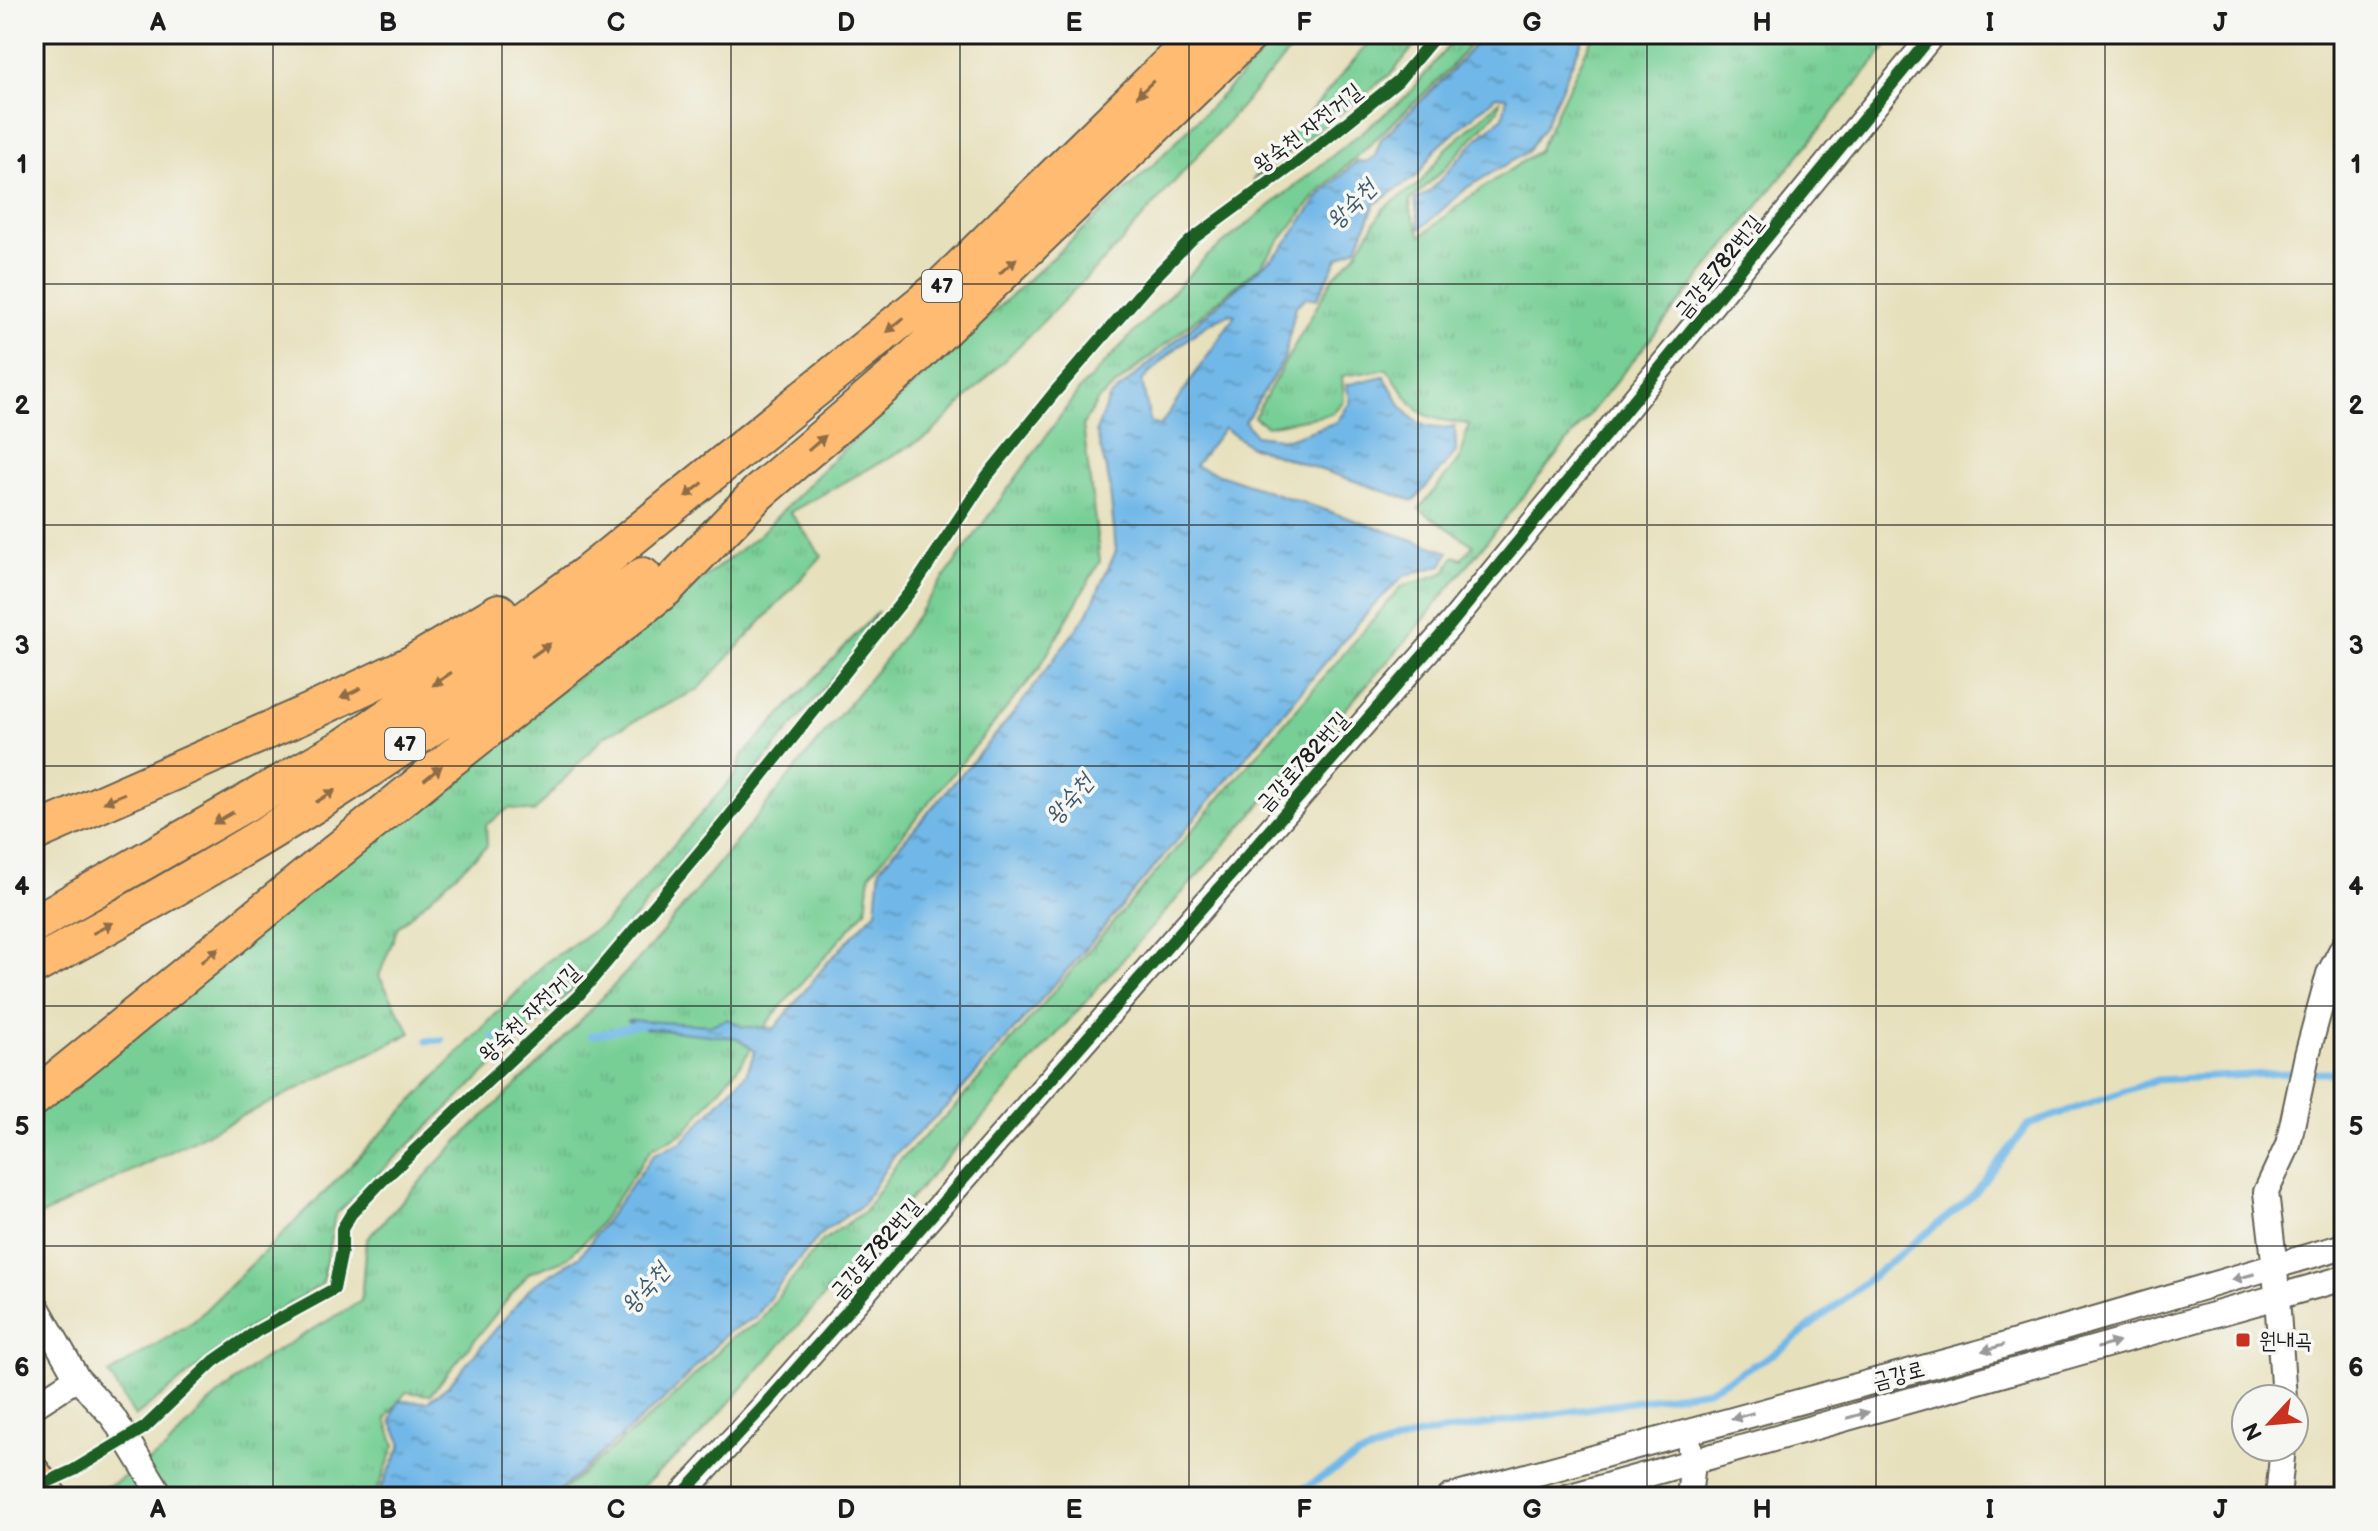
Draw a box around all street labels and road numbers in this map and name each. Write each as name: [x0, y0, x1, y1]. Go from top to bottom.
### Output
street label: 왕숙천 자전거길: [1248, 77, 1368, 179]
street label: 금강로782번길: [1669, 210, 1769, 324]
road number: 47: [922, 270, 962, 302]
street label: 금강로782번길: [1251, 706, 1355, 818]
road number: 47: [385, 728, 425, 760]
street label: 왕숙천 자전거길: [474, 958, 586, 1068]
street label: 금강로782번길: [825, 1193, 928, 1305]
street label: 금강로: [1869, 1356, 1928, 1395]

